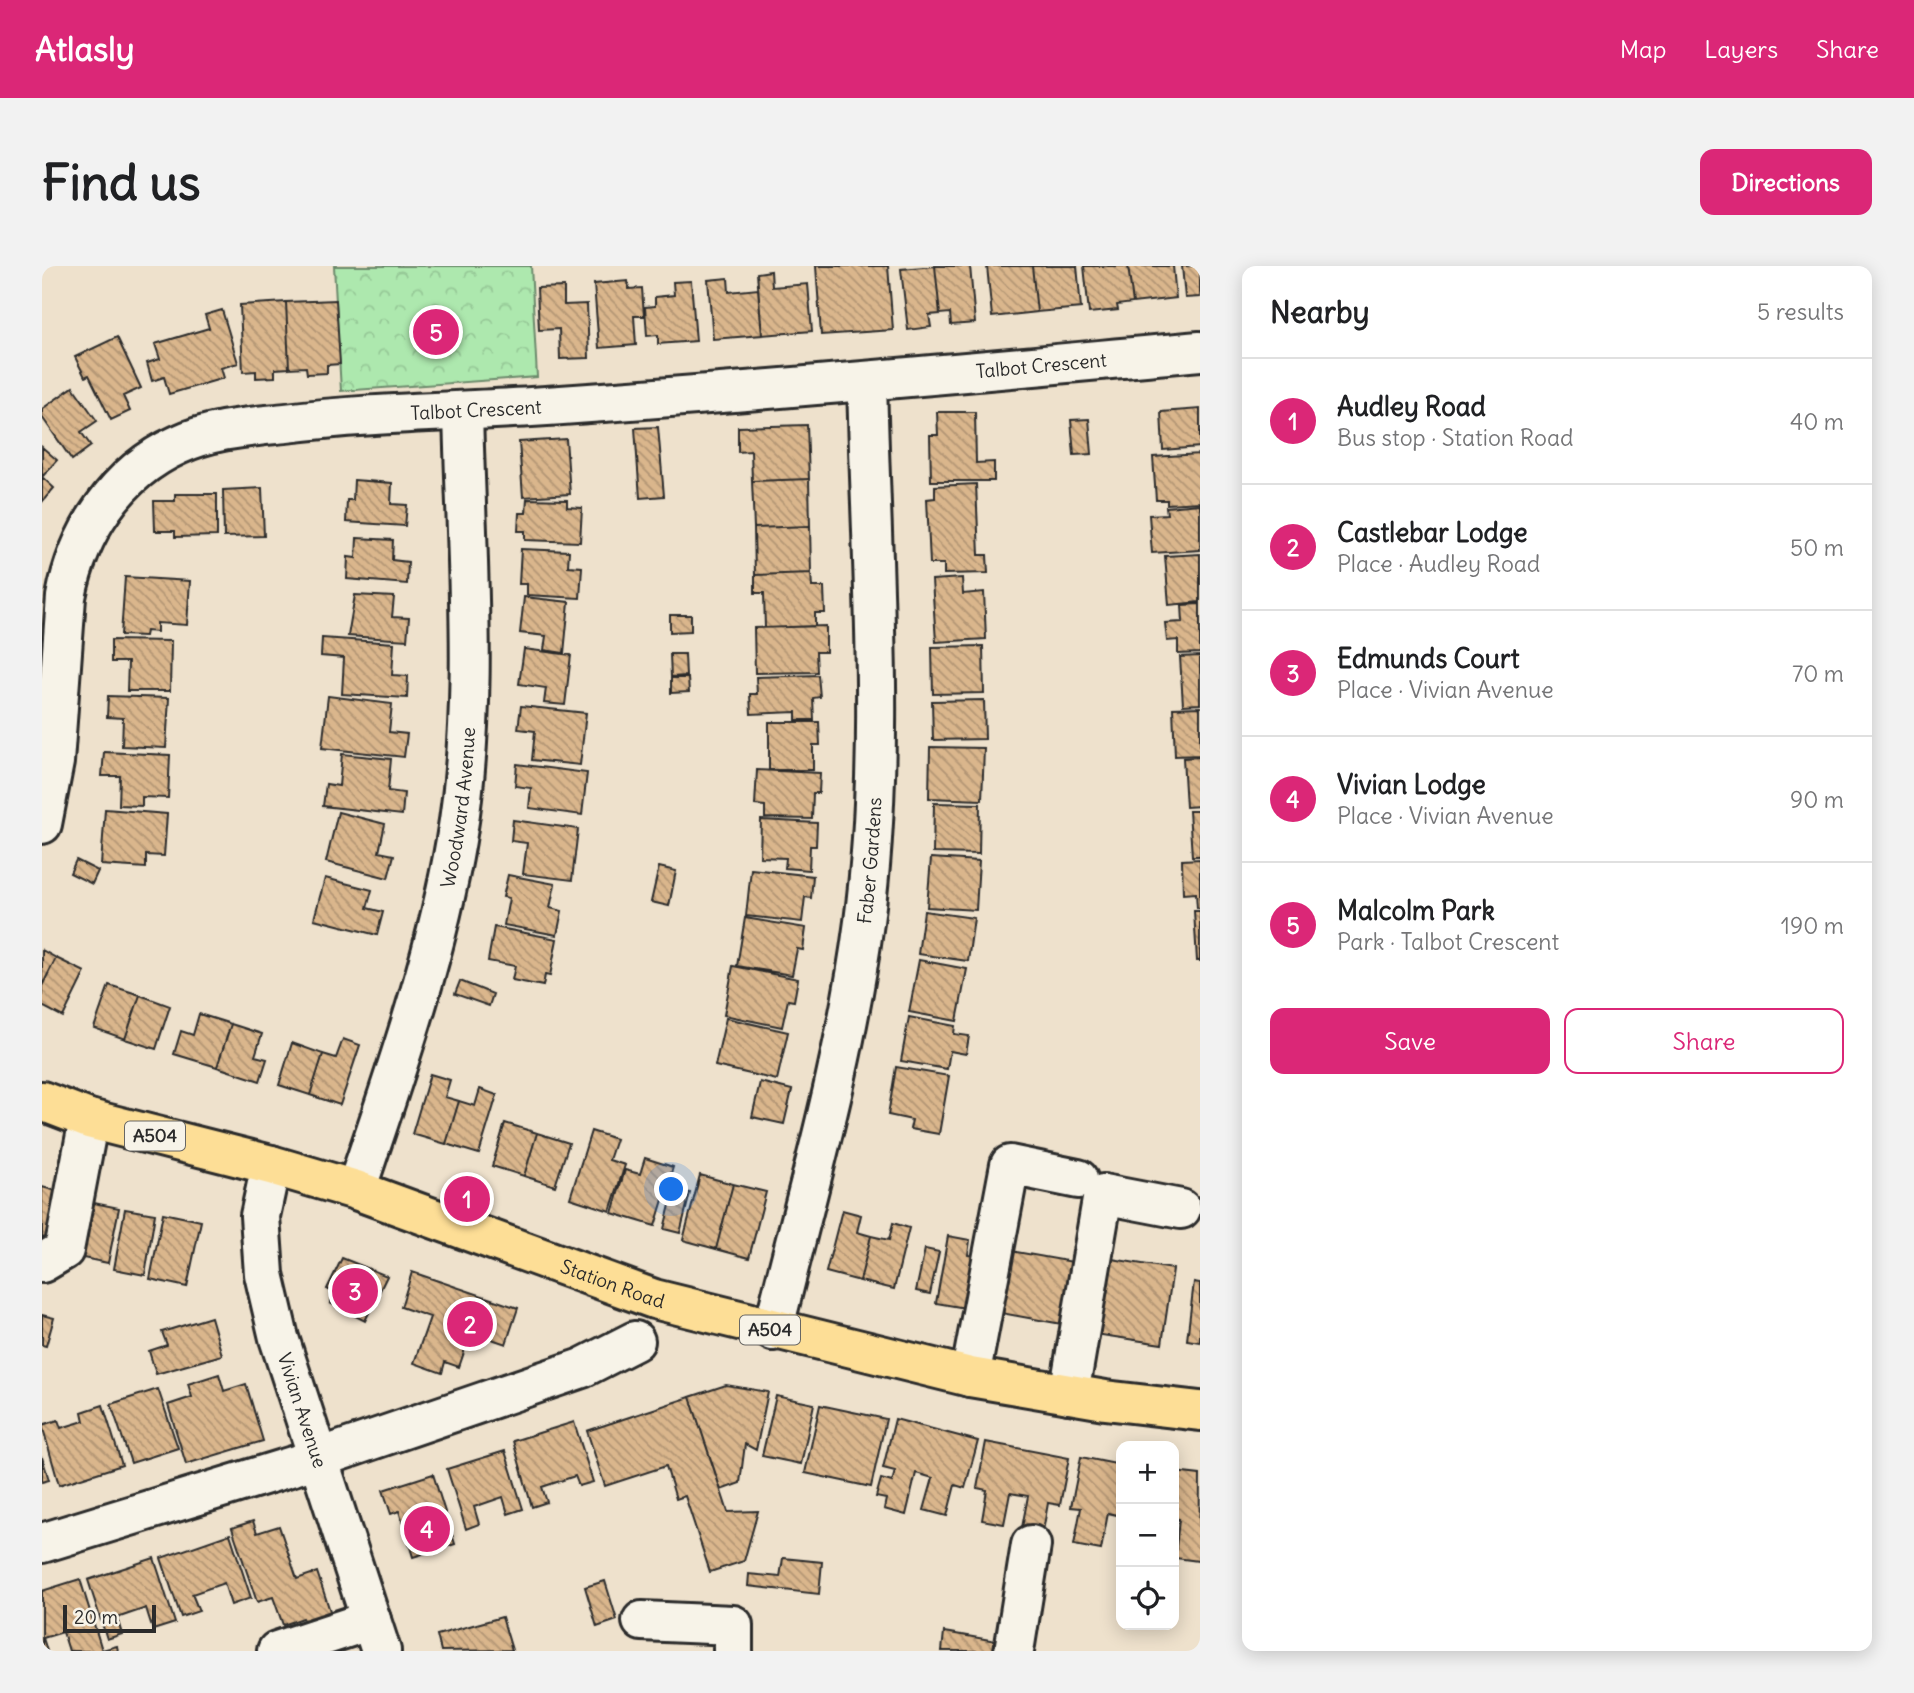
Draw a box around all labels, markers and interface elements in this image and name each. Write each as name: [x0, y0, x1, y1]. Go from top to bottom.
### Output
text: Atlasly: [35, 28, 134, 70]
text: Map: [1620, 34, 1666, 64]
text: Layers: [1704, 34, 1778, 64]
text: Share: [1816, 34, 1879, 64]
button: Directions: [1700, 149, 1872, 215]
text: Find us: [42, 152, 200, 213]
text: Nearby: [1270, 293, 1370, 331]
text: 5 results: [1757, 297, 1844, 326]
pin: 5: [413, 306, 459, 358]
street label: Talbot Crescent: [975, 347, 1108, 383]
text: Audley Road: [1337, 390, 1486, 423]
street label: Talbot Crescent: [410, 394, 542, 425]
text: 1: [1288, 407, 1298, 436]
text: 40 m: [1790, 407, 1844, 436]
text: Bus stop · Station Road: [1337, 423, 1574, 452]
text: Castlebar Lodge: [1337, 516, 1527, 549]
text: 2: [1287, 533, 1299, 562]
text: 50 m: [1790, 533, 1844, 562]
text: Place · Audley Road: [1337, 549, 1540, 578]
text: Edmunds Court: [1337, 642, 1519, 675]
text: 3: [1286, 659, 1300, 688]
text: 70 m: [1792, 659, 1844, 688]
text: Place · Vivian Avenue: [1337, 675, 1554, 704]
street label: Woodward Avenue: [435, 726, 480, 890]
text: Vivian Lodge: [1337, 768, 1486, 801]
text: 4: [1286, 785, 1300, 814]
text: 90 m: [1790, 785, 1844, 814]
street label: Faber Gardens: [852, 797, 886, 925]
text: Place · Vivian Avenue: [1337, 801, 1554, 830]
text: Malcolm Park: [1337, 894, 1495, 927]
text: 5: [1286, 911, 1300, 940]
text: 190 m: [1781, 911, 1844, 940]
text: Park · Talbot Crescent: [1337, 927, 1559, 956]
button: Save: [1270, 1008, 1550, 1074]
button: Share: [1564, 1008, 1844, 1074]
road number: A504: [125, 1122, 185, 1150]
your location: [654, 1172, 688, 1206]
pin: 1: [444, 1173, 490, 1225]
street label: Station Road: [557, 1254, 667, 1313]
pin: 3: [332, 1265, 378, 1317]
pin: 2: [447, 1298, 493, 1350]
road number: A504: [740, 1316, 800, 1344]
street label: Vivian Avenue: [273, 1350, 333, 1471]
map controls: [1116, 1441, 1179, 1630]
button: +: [1116, 1441, 1179, 1504]
pin: 4: [404, 1503, 450, 1555]
button: −: [1116, 1504, 1179, 1567]
button: locate: [1116, 1567, 1179, 1630]
scale bar: [63, 1602, 156, 1634]
text: 20 m: [74, 1605, 118, 1629]

